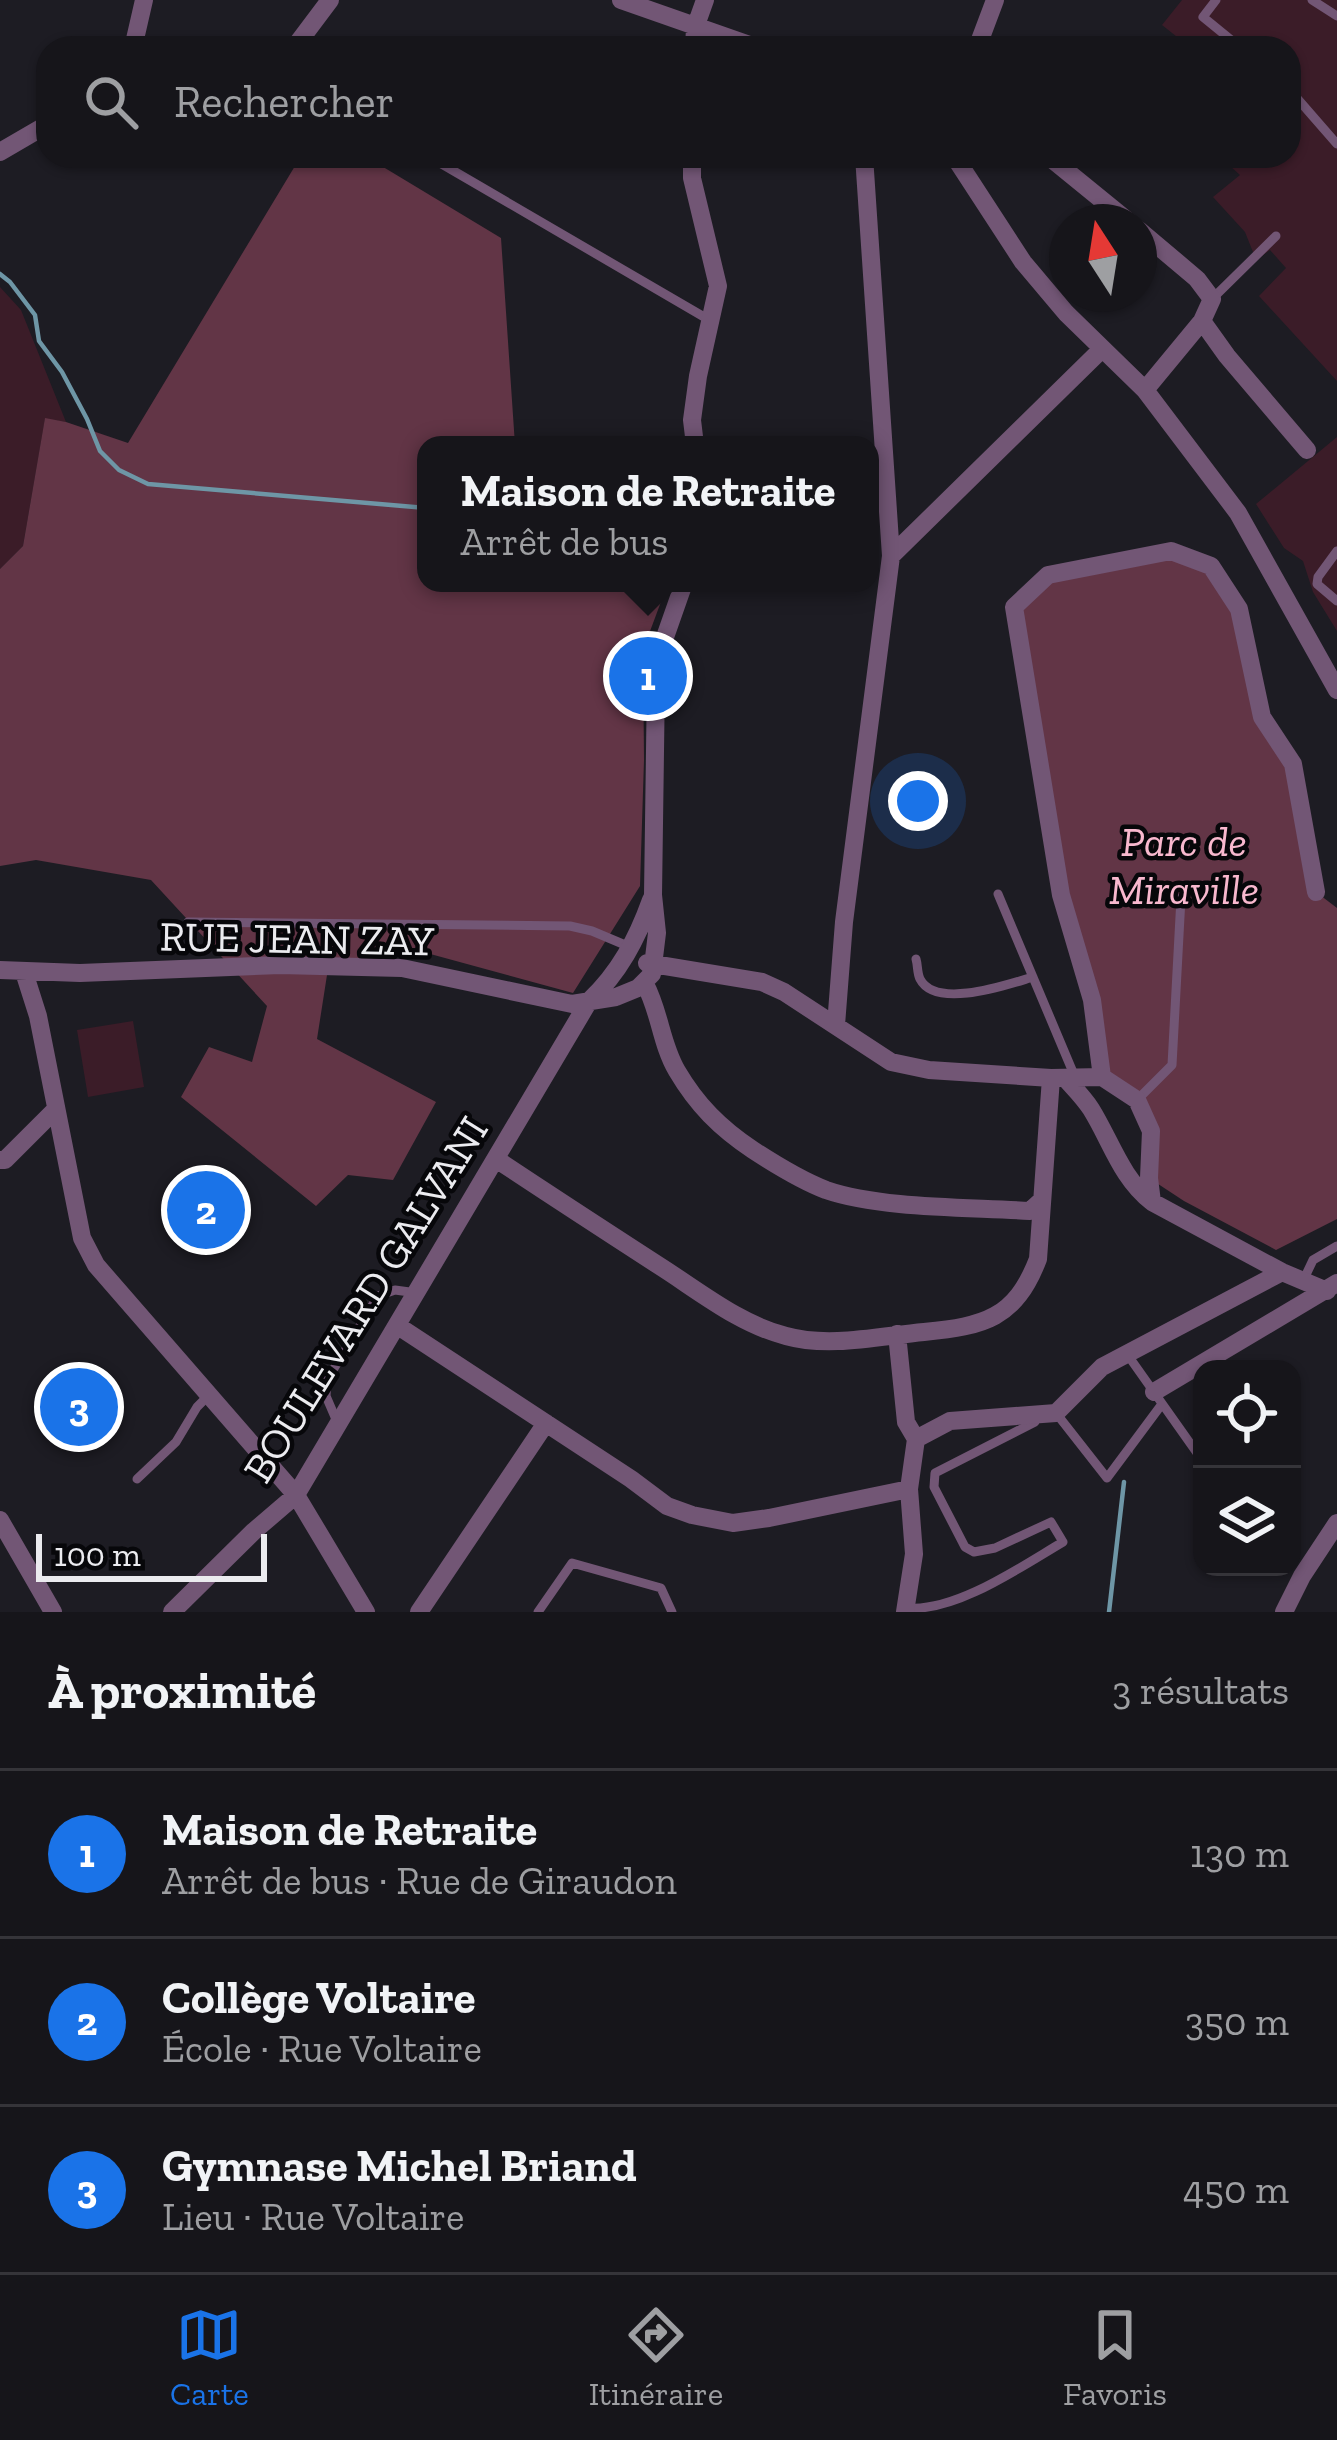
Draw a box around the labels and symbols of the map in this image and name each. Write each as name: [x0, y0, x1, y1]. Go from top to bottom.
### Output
north arrow: [1049, 204, 1157, 312]
pin: 1: [609, 631, 687, 721]
your location: [888, 771, 948, 831]
park label: Parc de Miraville: [1109, 816, 1259, 915]
street label: RUE JEAN ZAY: [159, 911, 435, 966]
street label: BOULEVARD GALVANI: [232, 1107, 499, 1492]
pin: 2: [167, 1165, 245, 1255]
pin: 3: [40, 1362, 118, 1452]
scale bar: [36, 1528, 267, 1581]

